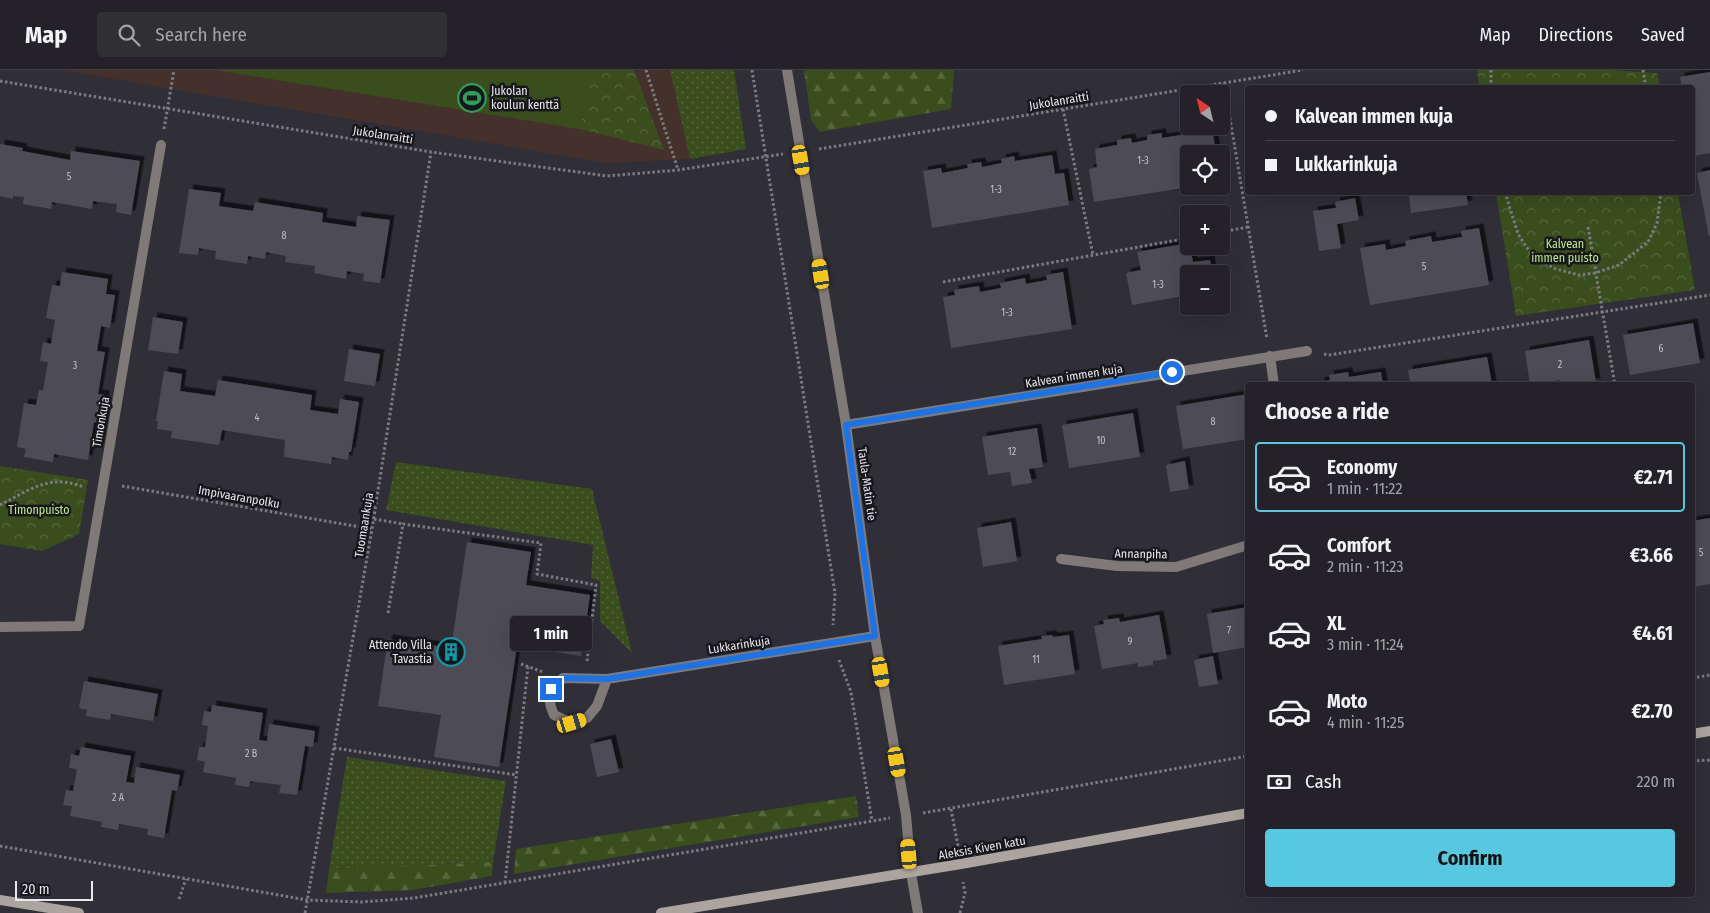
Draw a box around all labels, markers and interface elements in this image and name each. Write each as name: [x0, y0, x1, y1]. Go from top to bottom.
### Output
search box: [97, 12, 447, 57]
text: Map: [25, 21, 67, 49]
icon: search: [115, 21, 143, 49]
text: Search here: [155, 23, 247, 46]
text: Map: [1479, 24, 1511, 46]
text: Directions: [1539, 24, 1613, 46]
text: Saved: [1641, 24, 1685, 46]
sports icon: Jukolan koulun kenttä: [457, 83, 487, 113]
place label: Jukolan koulun kenttä: [491, 84, 559, 112]
north arrow: [1180, 85, 1230, 135]
map controls: [1180, 85, 1230, 315]
street label: Jukolanraitti: [1028, 89, 1090, 113]
text: Kalvean immen kuja: [1295, 105, 1453, 128]
street label: Jukolanraitti: [352, 123, 414, 147]
car: [791, 144, 810, 176]
button: locate: [1180, 145, 1230, 195]
text: Lukkarinkuja: [1295, 153, 1397, 176]
house number: 1-3: [1137, 155, 1149, 167]
house number: 5: [67, 171, 72, 183]
house number: 1-3: [990, 184, 1002, 196]
button: +: [1180, 205, 1230, 255]
house number: 8: [282, 230, 287, 242]
park label: Kalvean immen puisto: [1531, 237, 1599, 265]
car: [811, 258, 830, 290]
house number: 5: [1422, 261, 1427, 273]
button: −: [1180, 265, 1230, 315]
house number: 1-3: [1152, 279, 1164, 291]
house number: 1-3: [1001, 307, 1013, 319]
house number: 6: [1659, 343, 1664, 355]
house number: 2: [1558, 359, 1563, 371]
house number: 3: [73, 360, 78, 372]
street label: Kalvean immen kuja: [1024, 361, 1124, 391]
route start: [1161, 361, 1183, 383]
street label: Timonkuja: [90, 395, 112, 448]
text: Choose a ride: [1265, 398, 1389, 425]
house number: 4: [255, 412, 260, 424]
house number: 8: [1211, 416, 1216, 428]
house number: 10: [1096, 435, 1106, 447]
street label: Taula-Matin tie: [855, 446, 879, 522]
house number: 12: [1008, 446, 1017, 458]
icon: car: [1267, 455, 1312, 500]
text: Economy: [1327, 456, 1397, 479]
text: €2.71: [1634, 466, 1673, 489]
text: 1 min · 11:22: [1327, 479, 1402, 498]
street label: Impivaaranpolku: [197, 483, 281, 511]
street label: Tuomaankuja: [352, 491, 376, 558]
park label: Timonpuisto: [8, 503, 70, 517]
icon: car: [1267, 533, 1312, 578]
text: Comfort: [1327, 534, 1391, 557]
text: €3.66: [1630, 544, 1673, 567]
street label: Annanpiha: [1114, 547, 1168, 561]
house number: 5: [1699, 547, 1704, 559]
text: 2 min · 11:23: [1327, 557, 1403, 576]
icon: car: [1267, 611, 1312, 656]
text: XL: [1327, 612, 1346, 635]
callout: 1 min: [510, 616, 592, 652]
text: €4.61: [1632, 622, 1673, 645]
text: 1 min: [534, 624, 568, 643]
house number: 7: [1227, 625, 1231, 637]
street label: Lukkarinkuja: [707, 633, 771, 657]
text: 3 min · 11:24: [1327, 635, 1404, 654]
house number: 9: [1128, 636, 1133, 648]
building icon: Attendo Villa Tavastia: [436, 637, 466, 667]
place label: Attendo Villa Tavastia: [369, 638, 432, 666]
house number: 11: [1032, 654, 1040, 666]
car: [871, 656, 890, 688]
route end: [540, 678, 562, 700]
icon: car: [1267, 689, 1312, 734]
text: Moto: [1327, 690, 1367, 713]
text: €2.70: [1632, 700, 1673, 723]
car: [555, 711, 588, 735]
text: 4 min · 11:25: [1327, 713, 1404, 732]
car: [887, 746, 906, 778]
house number: 2 B: [245, 748, 258, 760]
icon: cash: [1265, 768, 1293, 796]
text: Cash: [1305, 770, 1342, 793]
text: 220 m: [1636, 772, 1675, 791]
house number: 2 A: [112, 792, 125, 804]
button: Confirm: [1265, 829, 1675, 887]
street label: Aleksis Kiven katu: [937, 833, 1027, 863]
car: [900, 838, 917, 870]
scale bar: [15, 878, 92, 901]
text: 20 m: [22, 881, 50, 898]

